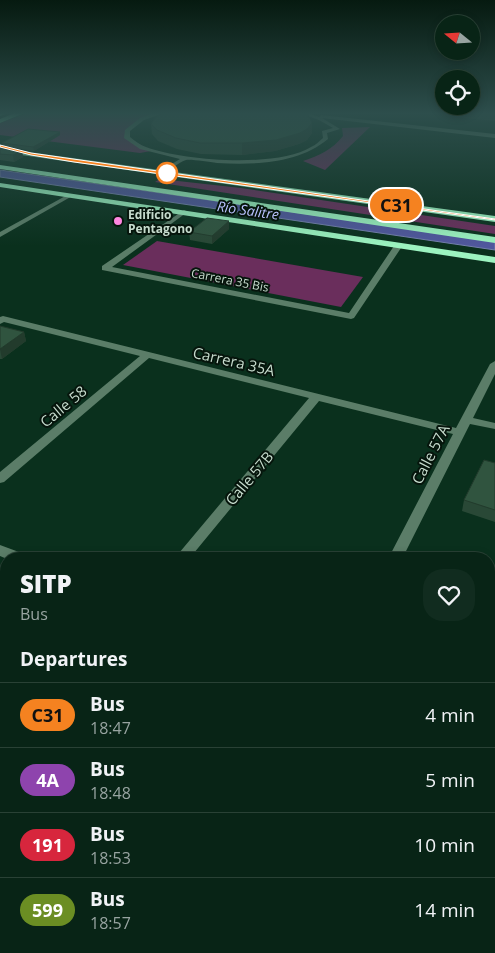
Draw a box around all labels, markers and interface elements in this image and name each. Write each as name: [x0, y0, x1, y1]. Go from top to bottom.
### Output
north arrow: [435, 15, 480, 60]
map controls: [435, 15, 480, 115]
button: locate: [435, 70, 480, 115]
unlabelled marker: [156, 162, 178, 184]
line badge: C31: [367, 189, 425, 221]
text: C31: [380, 193, 412, 217]
water label: Río Salitre: [216, 196, 280, 224]
place label: Edificio Pentagono: [128, 206, 193, 237]
marker: Edificio Pentagono: [112, 215, 124, 227]
street label: Carrera 35 Bis: [190, 264, 271, 296]
street label: Carrera 35A: [191, 342, 277, 380]
street label: Calle 58: [36, 381, 90, 431]
street label: Calle 57A: [406, 420, 454, 487]
street label: Calle 57B: [221, 447, 277, 509]
text: SITP: [20, 567, 72, 600]
button: heart: [423, 569, 475, 621]
text: Bus: [20, 603, 48, 625]
text: Departures: [20, 646, 127, 672]
text: Bus: [90, 691, 125, 717]
text: 4 min: [425, 702, 475, 728]
text: C31: [31, 703, 64, 727]
text: 18:47: [90, 717, 131, 739]
text: Bus: [90, 756, 125, 782]
text: 5 min: [425, 767, 475, 793]
text: 4A: [36, 768, 59, 792]
text: 18:48: [90, 782, 131, 804]
text: Bus: [90, 821, 125, 847]
text: 10 min: [414, 832, 475, 858]
text: 191: [32, 833, 63, 857]
text: 18:53: [90, 847, 131, 869]
text: Bus: [90, 886, 125, 912]
text: 14 min: [414, 897, 475, 923]
text: 599: [32, 898, 63, 922]
text: 18:57: [90, 912, 131, 934]

